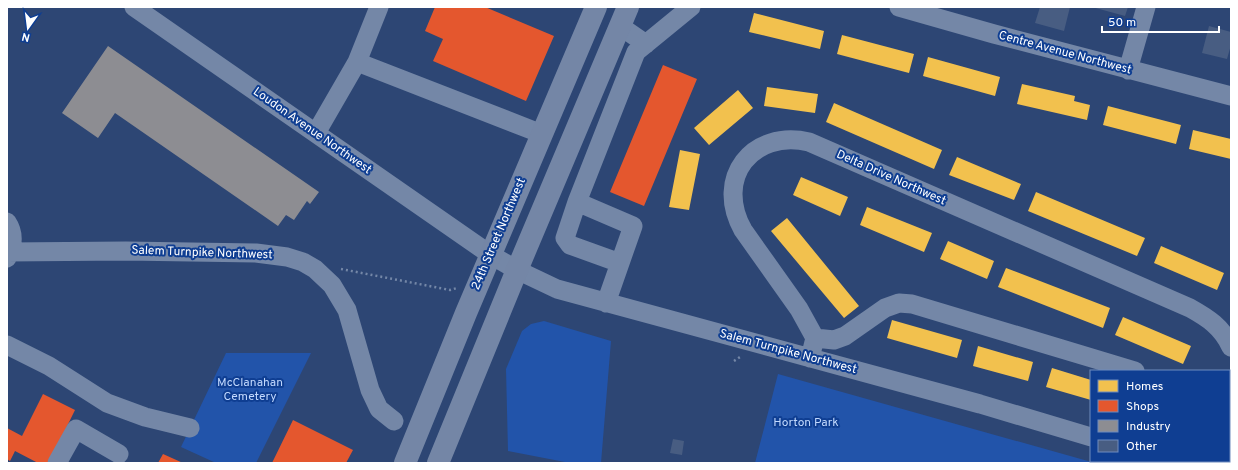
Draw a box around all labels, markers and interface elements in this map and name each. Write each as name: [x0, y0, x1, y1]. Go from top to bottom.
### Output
north arrow: [8, 8, 48, 48]
scale bar: [1102, 8, 1219, 34]
text: 50 m: [1108, 15, 1136, 31]
street label: Centre Avenue Northwest: [997, 28, 1133, 78]
text: N: [20, 29, 31, 44]
street label: Loudon Avenue Northwest: [250, 84, 374, 178]
street label: Delta Drive Northwest: [834, 147, 948, 209]
street label: 24th Street Northwest: [468, 176, 530, 292]
street label: Salem Turnpike Northwest: [131, 243, 273, 263]
street label: Salem Turnpike Northwest: [718, 326, 858, 378]
legend: [1090, 370, 1230, 462]
park label: McClanahan Cemetery: [217, 375, 283, 405]
text: Homes: [1126, 379, 1163, 395]
text: Shops: [1126, 399, 1159, 415]
park label: Horton Park: [773, 415, 839, 431]
text: Industry: [1126, 419, 1171, 435]
text: Other: [1126, 439, 1158, 455]

